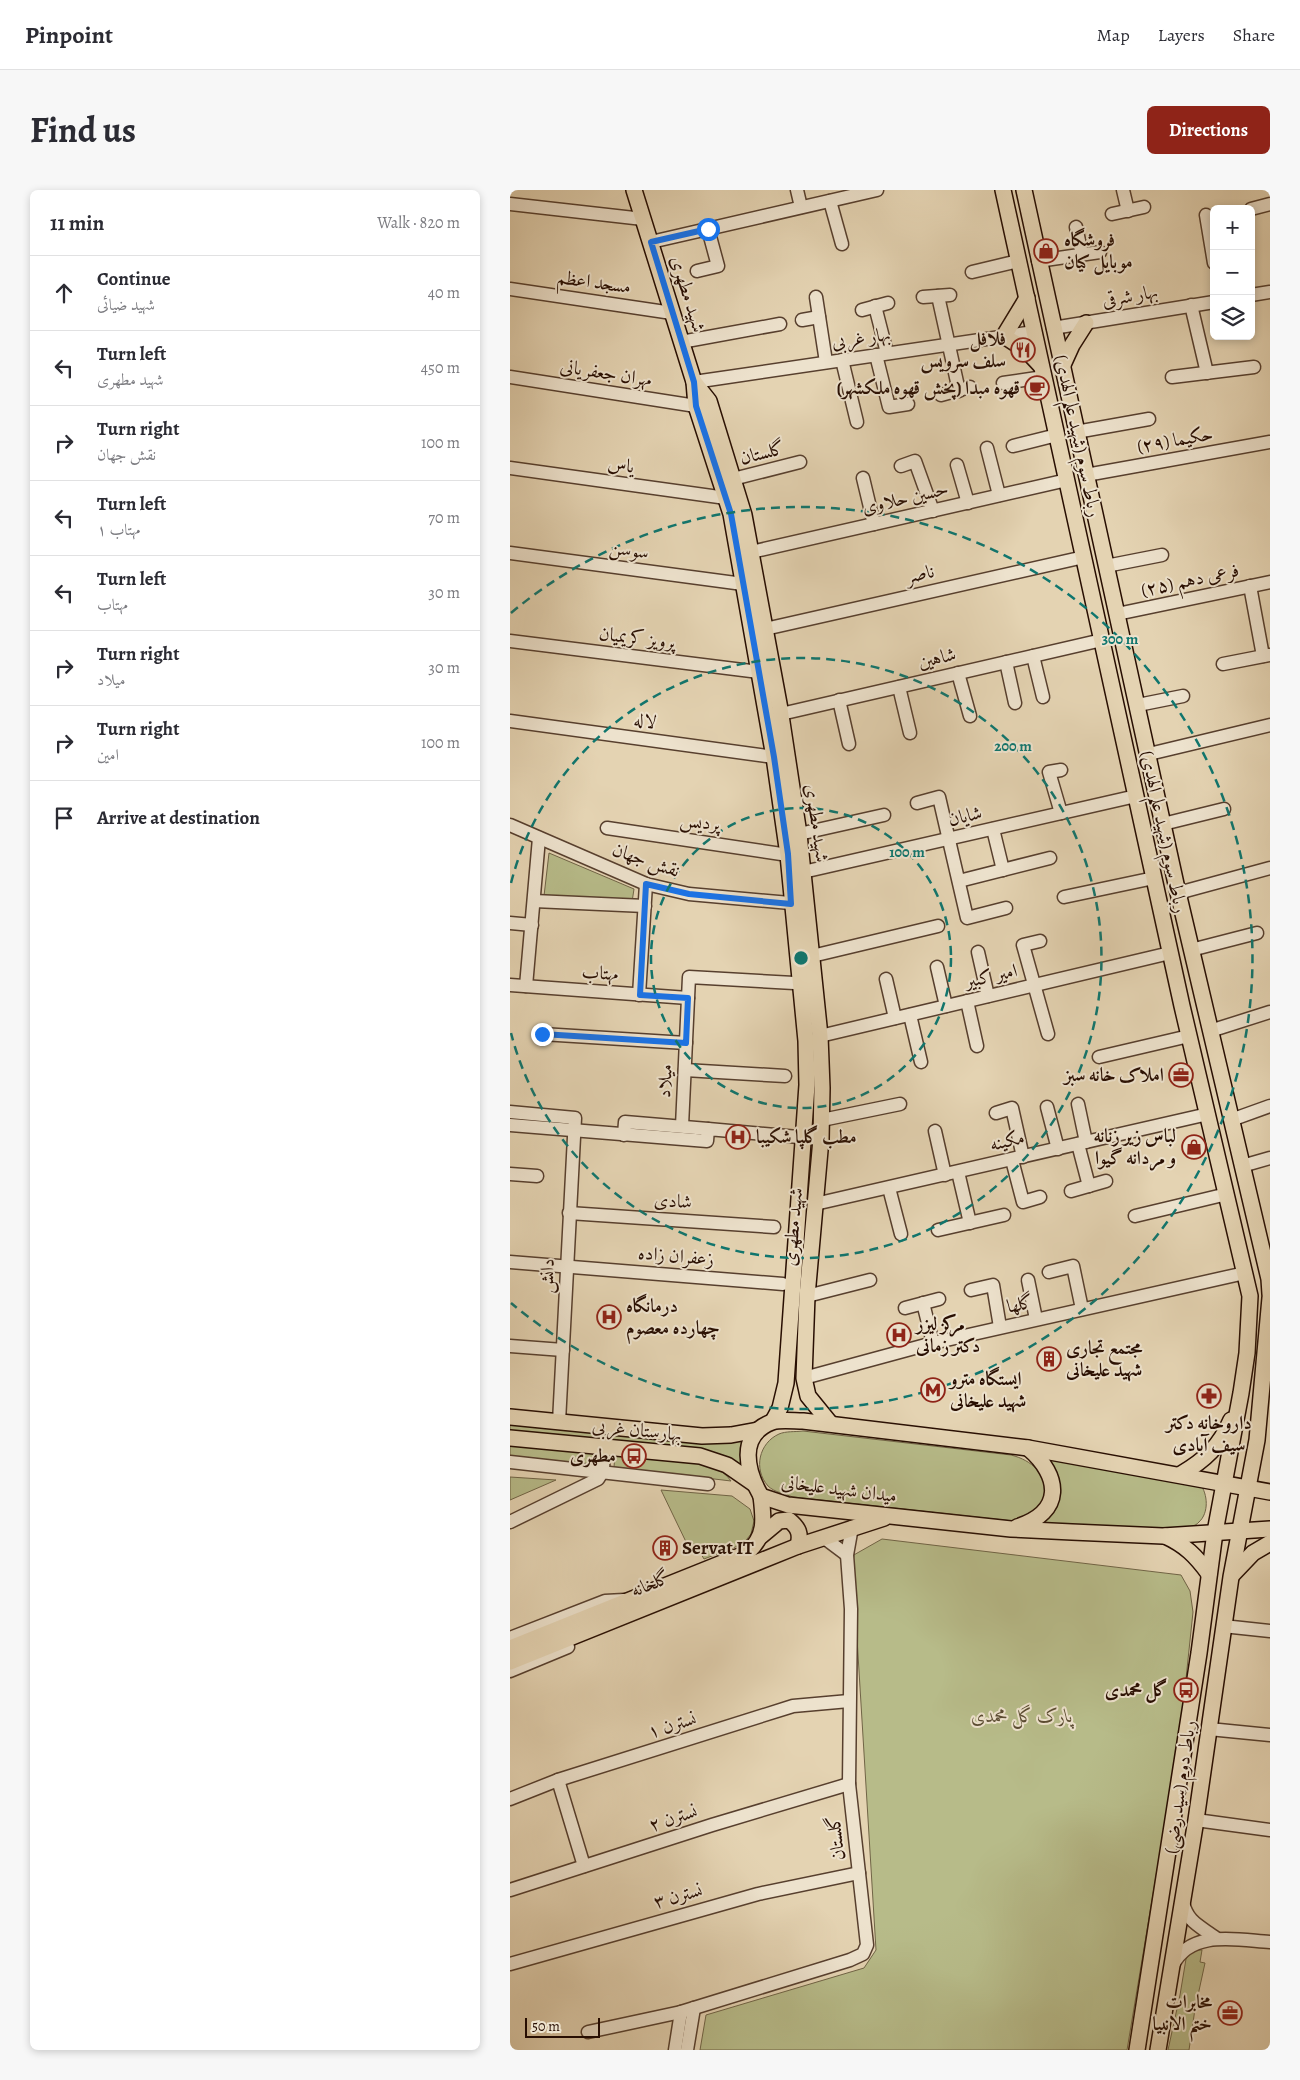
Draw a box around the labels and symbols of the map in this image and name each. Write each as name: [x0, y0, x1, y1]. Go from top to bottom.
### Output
route start: [697, 218, 720, 241]
place label: فروشگاه موبایل کیان: [1064, 227, 1133, 275]
shop icon: فروشگاه موبایل کیان: [1033, 238, 1059, 264]
street label: شهید مطهری: [664, 252, 712, 336]
street label: مسجد اعظم: [555, 264, 633, 305]
street label: بهار شرقی: [1100, 278, 1160, 314]
street label: بهار غربی: [830, 321, 892, 356]
place label: فلافل سلف سرویس: [920, 326, 1006, 374]
restaurant icon: فلافل سلف سرویس: [1010, 337, 1036, 363]
street label: رباط سوم (شهید علم الهدی): [1042, 352, 1108, 521]
street label: مهران جعفریانی: [558, 353, 654, 393]
place label: قهوه مبدا (پخش قهوه ملکشهر): [836, 375, 1020, 401]
cafe icon: قهوه مبدا (پخش قهوه ملکشهر): [1024, 375, 1050, 401]
street label: حکیما (۲۹): [1135, 421, 1215, 459]
street label: گلستان: [737, 435, 787, 471]
street label: یاس: [606, 450, 637, 480]
street label: حسین حلاوی: [859, 475, 951, 521]
street label: سوسن: [607, 534, 651, 566]
street label: فرعی دهم (۲۵): [1139, 557, 1243, 608]
street label: ناصر: [901, 558, 937, 590]
street label: پرویز کریمیان: [597, 620, 678, 656]
text: 300 m: [1102, 629, 1139, 649]
street label: شاهین: [915, 641, 959, 675]
street label: لاله: [632, 707, 658, 735]
text: 200 m: [994, 736, 1032, 756]
street label: رباط سوم (شهید علم الهدی): [1128, 748, 1194, 917]
street label: شهید مطهری: [799, 782, 835, 864]
street label: شایان: [946, 800, 984, 832]
street label: پردیس: [678, 806, 723, 838]
street label: نقش جهان: [609, 836, 683, 884]
text: 100 m: [889, 842, 925, 862]
centre of rings: [792, 949, 810, 967]
street label: امیر کبیر: [960, 957, 1020, 995]
street label: مهتاب: [581, 959, 619, 987]
route end: [531, 1023, 554, 1046]
place label: املاک خانه سبز: [1062, 1062, 1164, 1088]
office icon: املاک خانه سبز: [1168, 1062, 1194, 1088]
street label: میلاد: [651, 1063, 679, 1099]
place label: لباس زیر زنانه و مردانه گیوا: [1094, 1123, 1176, 1171]
hospital icon: مطب گلپا شکیبا: [725, 1124, 751, 1150]
place label: مطب گلپا شکیبا: [756, 1124, 857, 1150]
street label: مکینه: [987, 1124, 1027, 1158]
shop icon: لباس زیر زنانه و مردانه گیوا: [1181, 1134, 1207, 1160]
street label: شادی: [653, 1187, 693, 1215]
street label: شهید مطهری: [777, 1187, 809, 1267]
street label: زعفران زاده: [637, 1240, 715, 1272]
street label: دانش: [533, 1258, 561, 1294]
street label: گلها: [1004, 1289, 1036, 1319]
place label: درمانگاه چهارده معصوم: [626, 1293, 720, 1345]
hospital icon: درمانگاه چهارده معصوم: [596, 1304, 622, 1330]
place label: مرکز لیزر دکتر زمانی: [914, 1311, 980, 1359]
hospital icon: مرکز لیزر دکتر زمانی: [886, 1322, 912, 1348]
place label: مجتمع تجاری شهید علیخانی: [1065, 1335, 1143, 1383]
building icon: مجتمع تجاری شهید علیخانی: [1036, 1346, 1062, 1372]
place label: ایستگاه مترو شهید علیخانی: [948, 1366, 1026, 1414]
metro station icon: ایستگاه مترو شهید علیخانی: [920, 1377, 946, 1403]
pharmacy icon: داروخانه دکتر سیف آبادی: [1196, 1383, 1222, 1409]
place label: داروخانه دکتر سیف آبادی: [1164, 1410, 1252, 1458]
street label: بهارستان غربی: [591, 1412, 683, 1449]
place label: مطهری: [570, 1443, 616, 1469]
bus stop icon: مطهری: [621, 1443, 647, 1469]
street label: میدان شهید علیخانی: [780, 1469, 898, 1509]
building icon: Servat IT: [652, 1535, 678, 1561]
place label: Servat IT: [682, 1535, 754, 1561]
street label: گلخانه: [627, 1564, 673, 1604]
place label: گل محمدی: [1105, 1677, 1168, 1703]
bus stop icon: گل محمدی: [1173, 1677, 1199, 1703]
park label: پارک گل محمدی: [971, 1703, 1074, 1729]
street label: نسترن ۱: [644, 1705, 700, 1745]
street label: رباط دوم (سید رضی): [1158, 1719, 1205, 1856]
street label: نسترن ۲: [645, 1798, 701, 1838]
street label: گلستان: [820, 1814, 852, 1862]
street label: نسترن ۳: [651, 1877, 705, 1915]
place label: مخابرات ختم الانبیا: [1152, 1989, 1212, 2042]
office icon: مخابرات ختم الانبیا: [1217, 2000, 1243, 2026]
scale bar: [525, 2015, 600, 2038]

